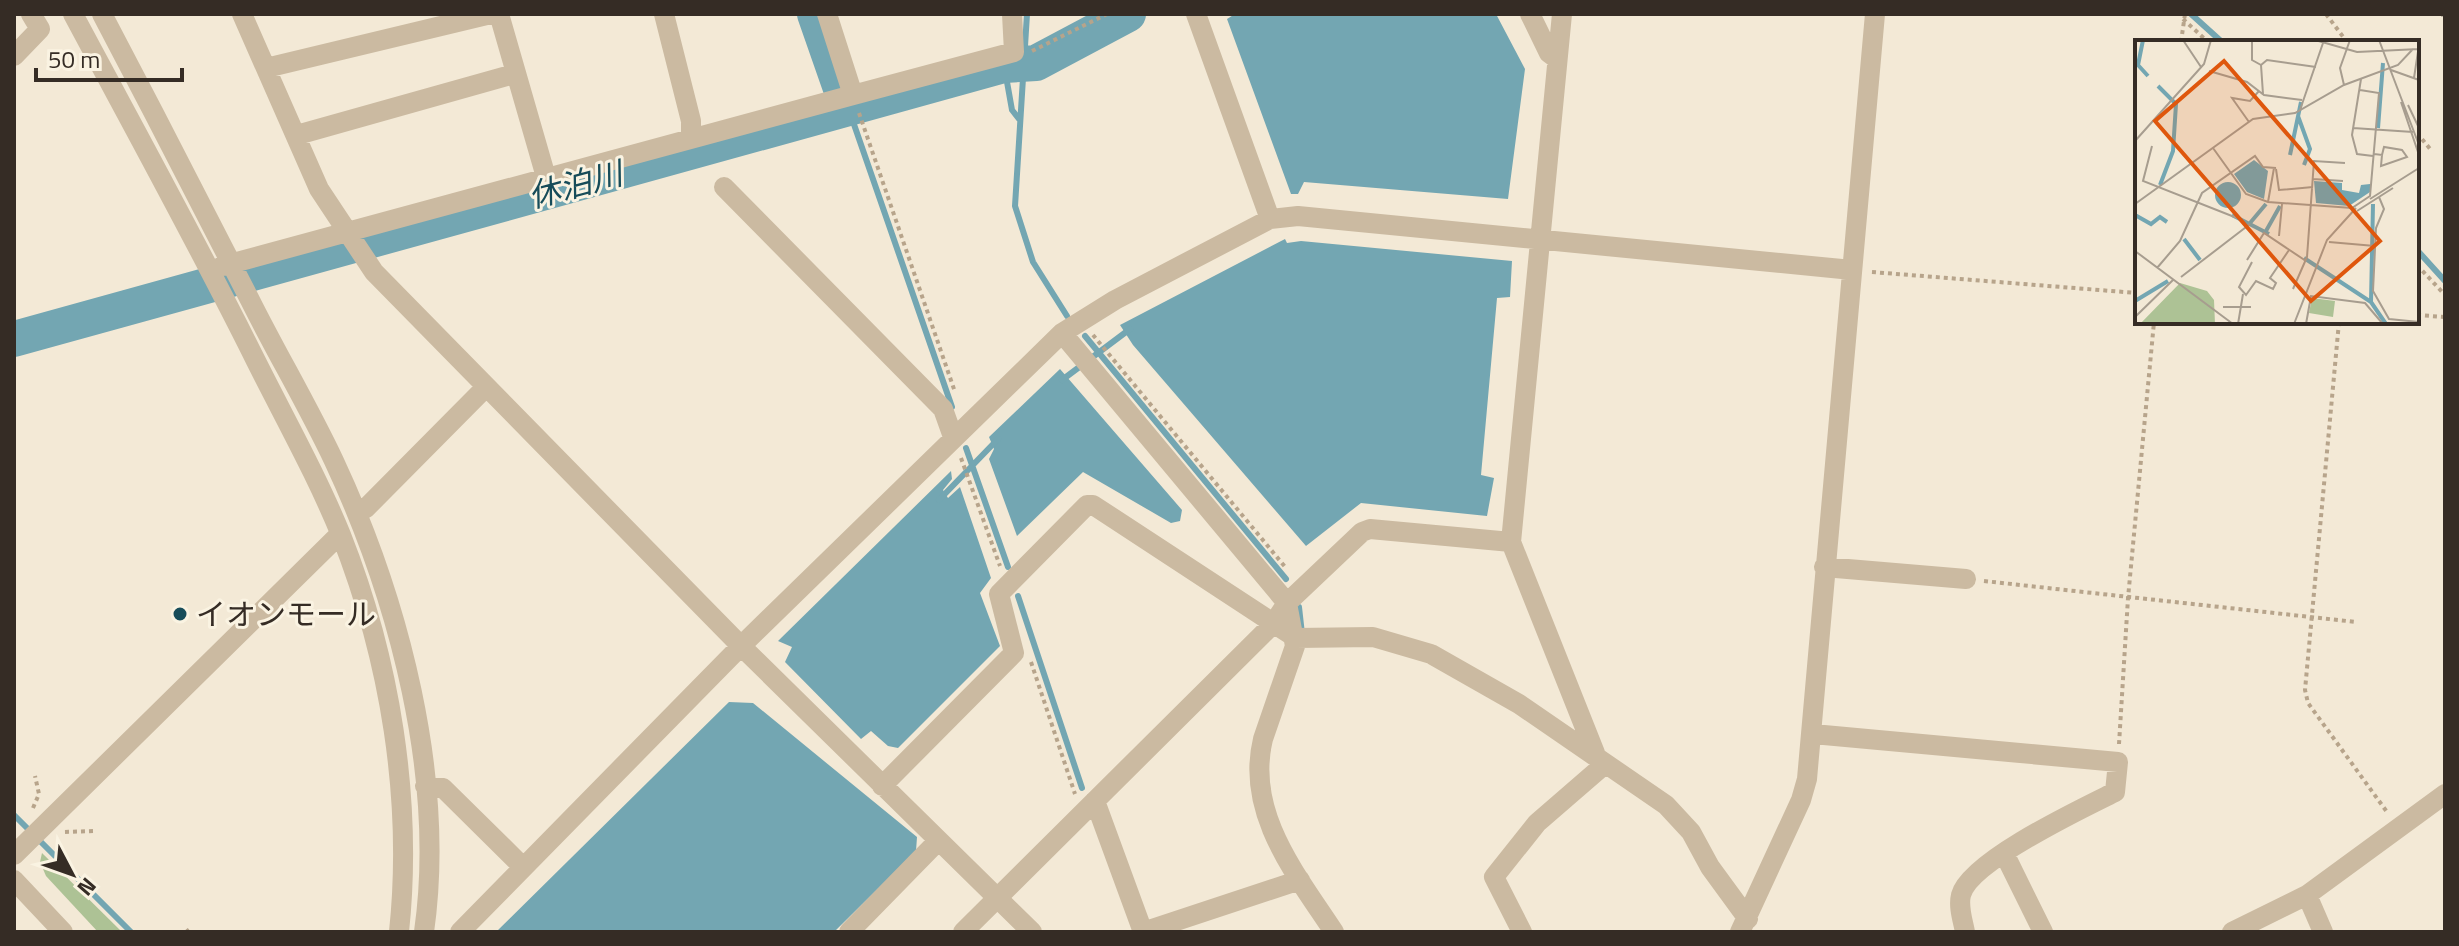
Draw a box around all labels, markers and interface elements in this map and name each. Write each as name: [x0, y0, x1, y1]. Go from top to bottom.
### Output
scale bar: [36, 32, 182, 82]
inset map: [2135, 40, 2419, 324]
text: 50 m: [48, 41, 100, 77]
water label: 休泊川: [522, 148, 630, 220]
place label: イオンモール: [196, 591, 376, 637]
marker: イオンモール: [171, 605, 189, 623]
north arrow: [32, 834, 112, 914]
text: N: [69, 870, 105, 904]

